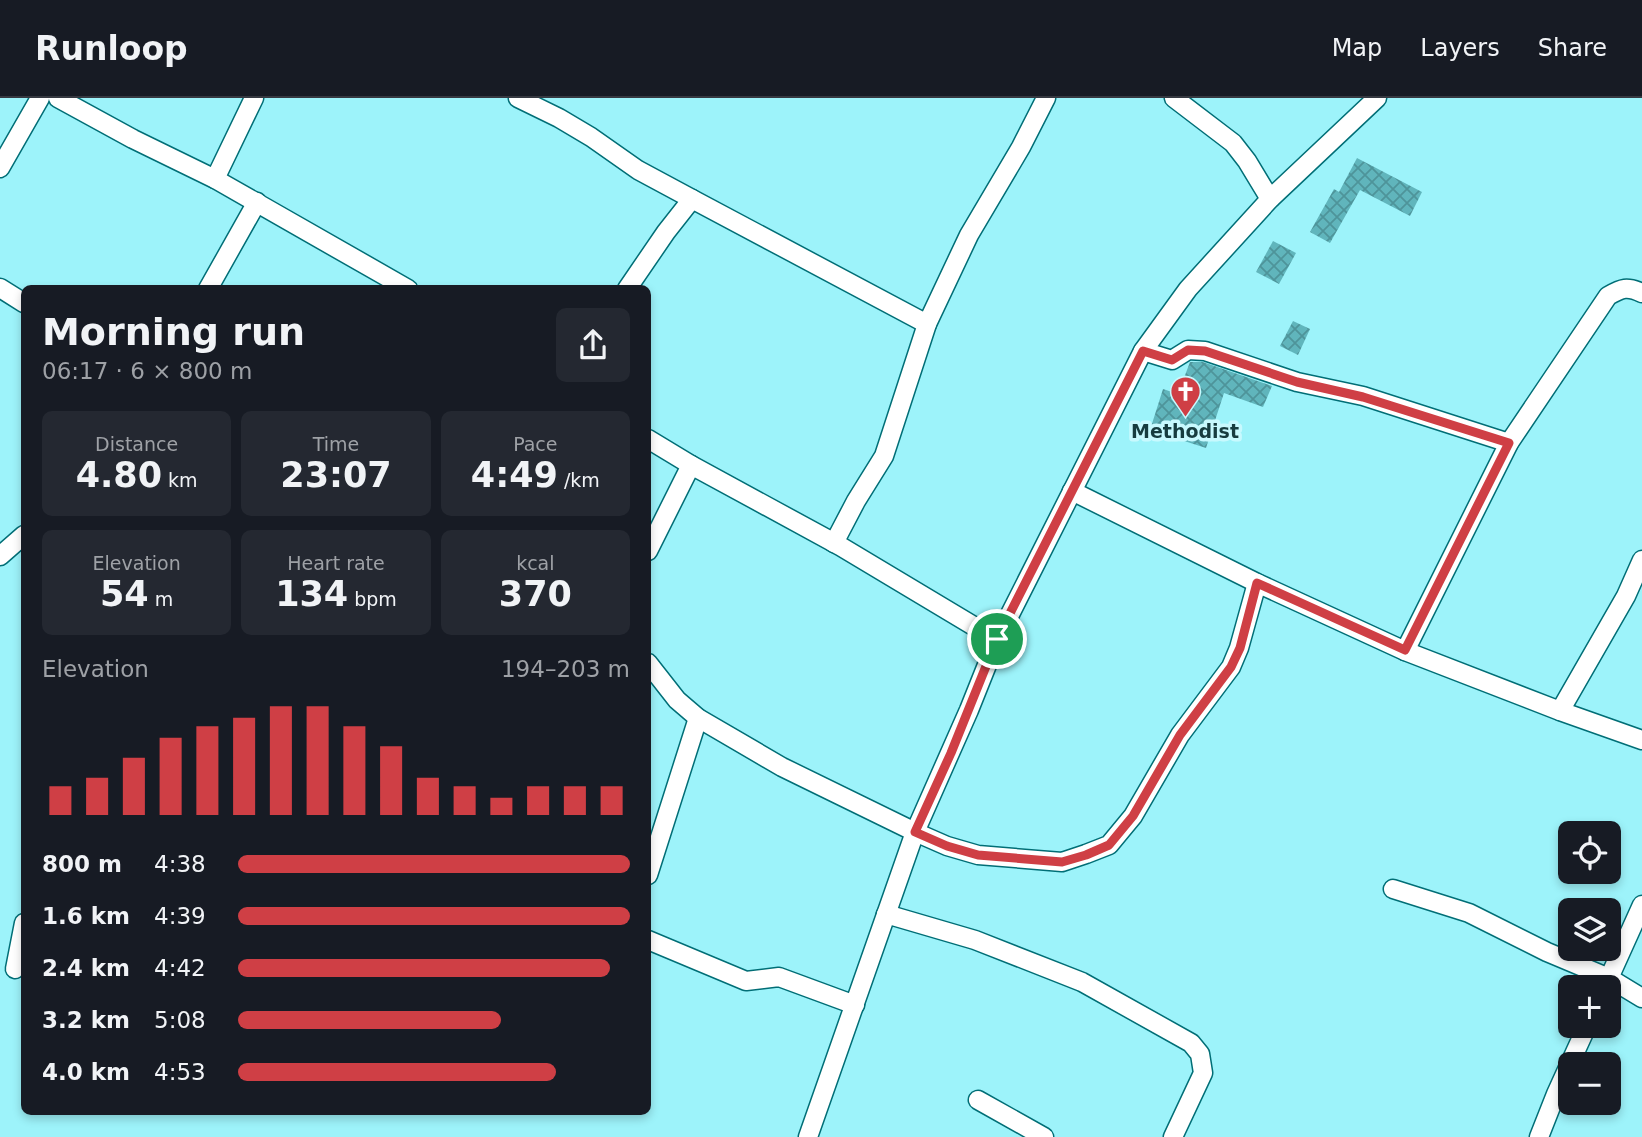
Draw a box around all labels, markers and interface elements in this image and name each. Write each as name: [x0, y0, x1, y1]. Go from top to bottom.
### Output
text: Runloop: [35, 29, 188, 68]
text: Map: [1332, 34, 1382, 62]
text: Layers: [1420, 34, 1500, 62]
text: Share: [1538, 34, 1607, 62]
button: share: [556, 308, 630, 382]
text: Morning run: [42, 310, 305, 354]
text: 06:17 · 6 × 800 m: [42, 358, 252, 384]
church icon: Methodist: [1168, 375, 1202, 419]
place label: Methodist: [1131, 420, 1239, 442]
text: Distance: [95, 433, 178, 455]
text: Time: [313, 433, 359, 455]
text: Pace: [513, 433, 558, 455]
text: 4.80: [76, 455, 162, 495]
text: 23:07: [280, 455, 392, 495]
text: 4:49: [471, 455, 558, 495]
text: km: [162, 469, 198, 491]
text: /km: [558, 469, 600, 491]
text: Elevation: [93, 552, 181, 574]
text: Heart rate: [287, 552, 385, 574]
text: kcal: [516, 552, 555, 574]
text: 54: [100, 574, 149, 614]
text: 134: [275, 574, 348, 614]
text: 370: [499, 574, 572, 614]
text: m: [149, 588, 173, 610]
text: bpm: [348, 588, 397, 610]
pin: [967, 609, 1027, 669]
icon: arrive: [978, 620, 1016, 658]
text: Elevation: [42, 656, 149, 682]
text: 194–203 m: [501, 656, 630, 682]
map controls: [1558, 821, 1621, 1115]
button: locate: [1558, 821, 1621, 884]
text: 800 m: [42, 851, 122, 877]
text: 4:38: [154, 851, 206, 877]
button: layers: [1558, 898, 1621, 961]
text: 1.6 km: [42, 903, 130, 929]
text: 4:39: [154, 903, 206, 929]
text: 2.4 km: [42, 955, 130, 981]
text: 4:42: [154, 955, 206, 981]
button: +: [1558, 975, 1621, 1038]
text: 3.2 km: [42, 1007, 130, 1033]
text: 5:08: [154, 1007, 206, 1033]
button: −: [1558, 1052, 1621, 1115]
text: 4.0 km: [42, 1059, 130, 1085]
text: 4:53: [154, 1059, 206, 1085]

